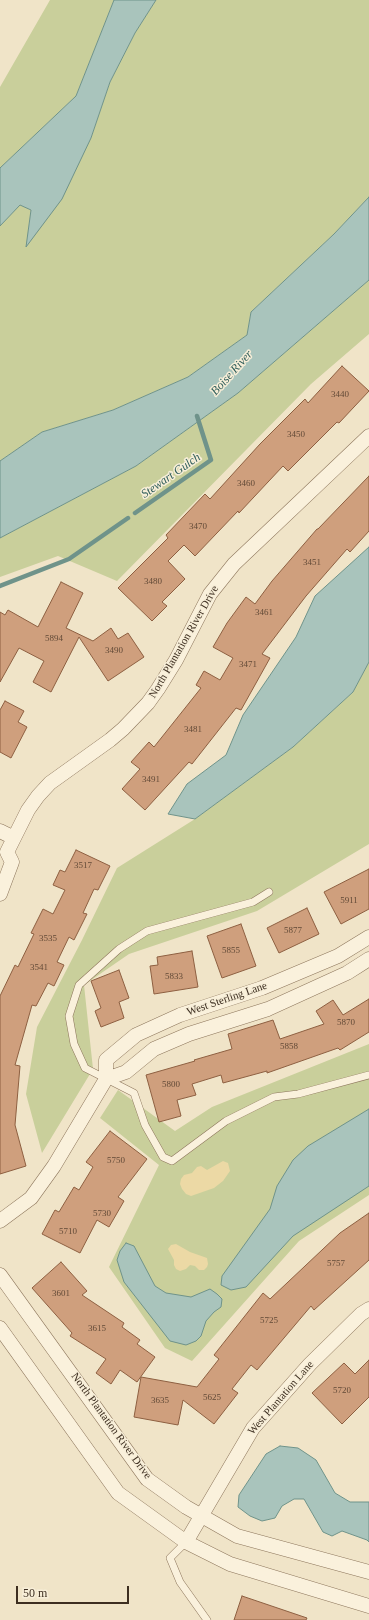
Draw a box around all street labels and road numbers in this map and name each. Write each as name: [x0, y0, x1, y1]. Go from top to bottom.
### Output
street label: North Plantation River Drive: [146, 583, 222, 701]
street label: West Sterling Lane: [185, 979, 269, 1019]
street label: West Plantation Lane: [245, 1358, 317, 1438]
street label: North Plantation River Drive: [68, 1370, 154, 1482]

